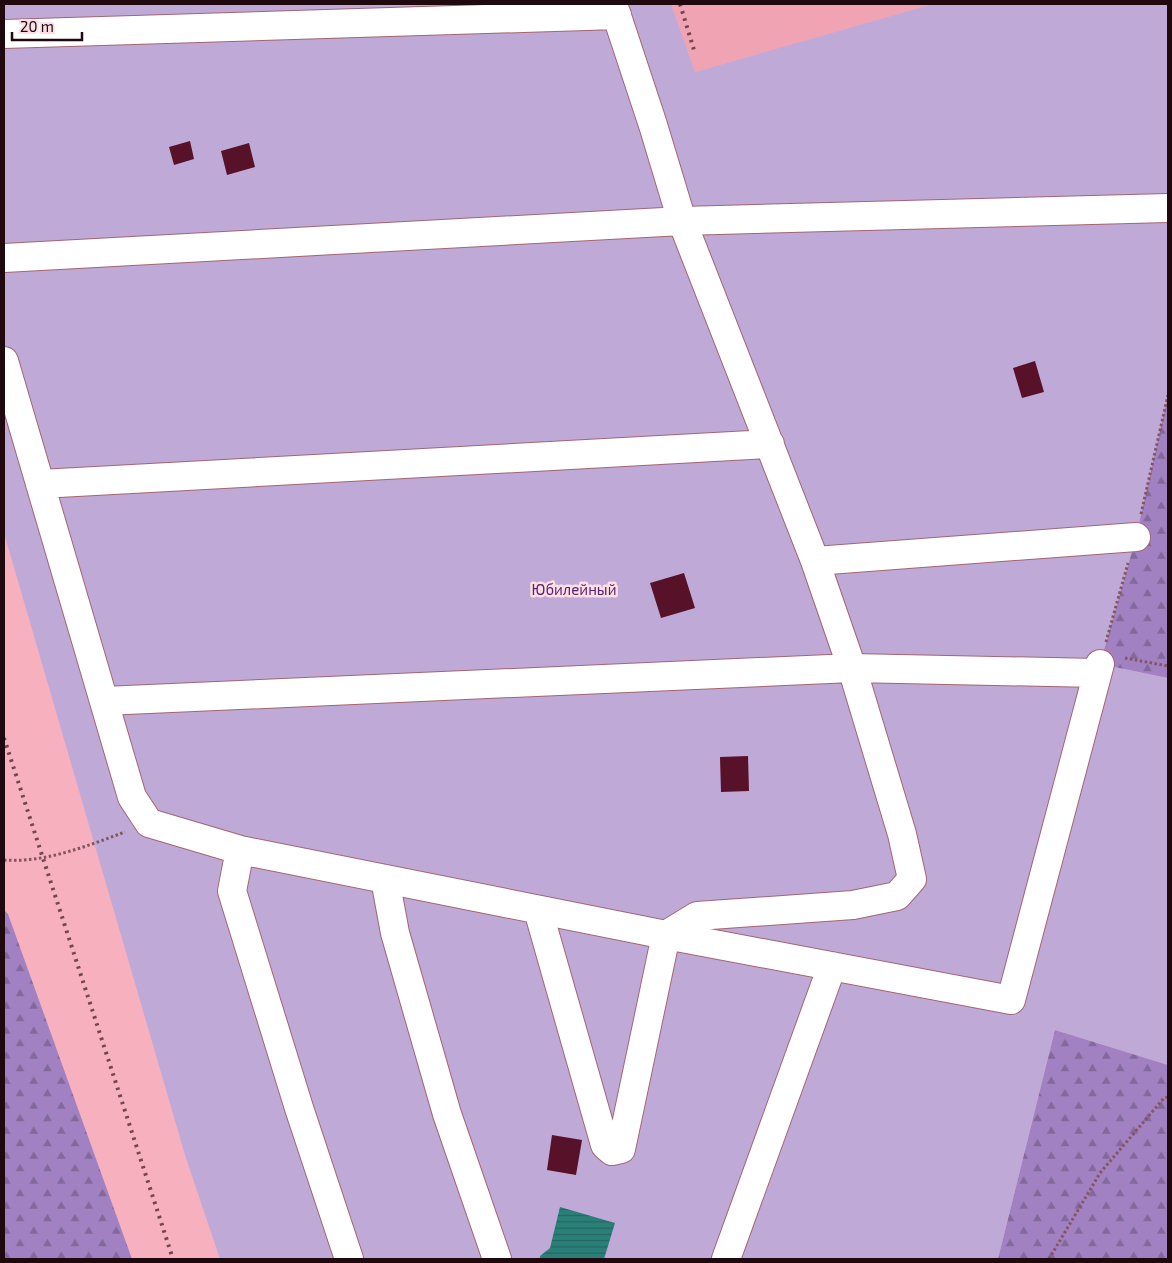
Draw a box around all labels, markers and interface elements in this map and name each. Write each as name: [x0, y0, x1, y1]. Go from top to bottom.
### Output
scale bar: [12, 10, 82, 42]
text: 20 m: [20, 17, 54, 35]
park label: Юбилейный: [531, 580, 617, 598]

